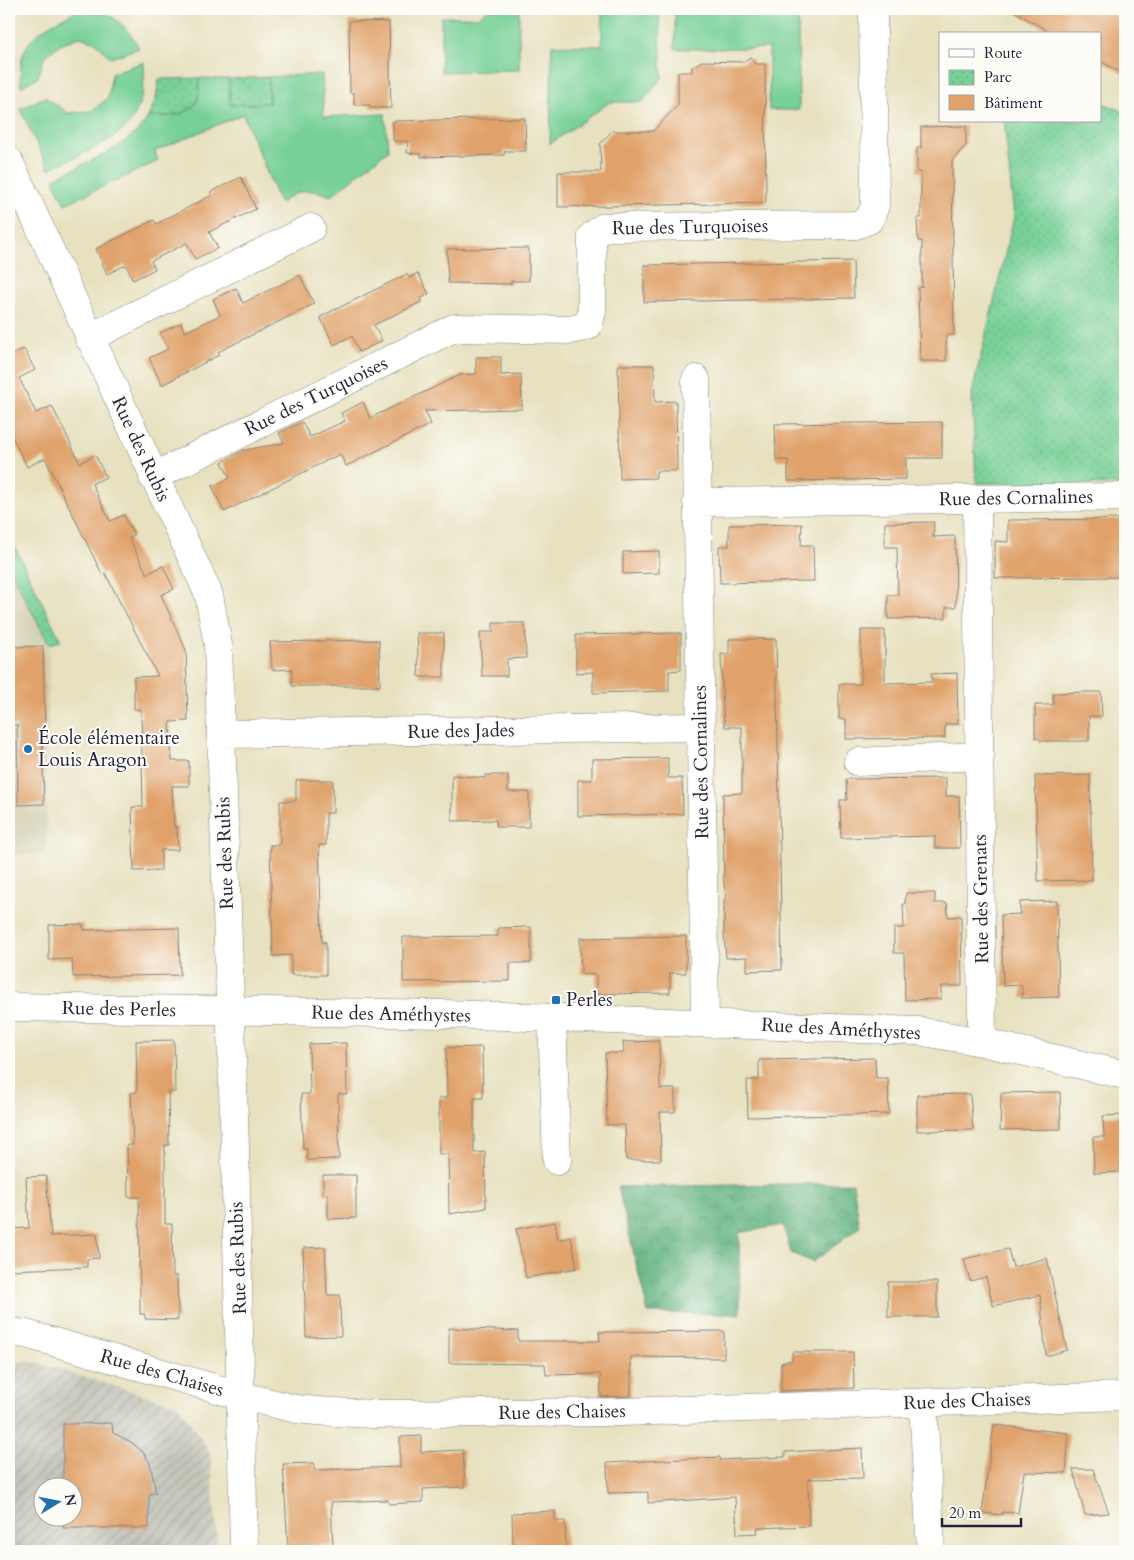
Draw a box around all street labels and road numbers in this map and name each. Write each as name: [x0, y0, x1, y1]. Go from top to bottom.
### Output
street label: Rue des Turquoises: [612, 213, 768, 241]
street label: Rue des Turquoises: [240, 350, 392, 442]
street label: Rue des Rubis: [105, 392, 177, 506]
street label: Rue des Cornalines: [939, 484, 1093, 512]
street label: Rue des Cornalines: [687, 685, 715, 839]
street label: Rue des Jades: [407, 717, 515, 745]
street label: Rue des Rubis: [210, 796, 240, 910]
street label: Rue des Grenats: [967, 834, 995, 964]
street label: Rue des Perles: [62, 995, 176, 1023]
street label: Rue des Améthystes: [311, 1000, 471, 1028]
street label: Rue des Améthystes: [761, 1012, 921, 1046]
street label: Rue des Rubis: [223, 1201, 253, 1315]
street label: Rue des Chaises: [97, 1343, 227, 1403]
street label: Rue des Chaises: [903, 1386, 1031, 1416]
street label: Rue des Chaises: [498, 1398, 626, 1426]

